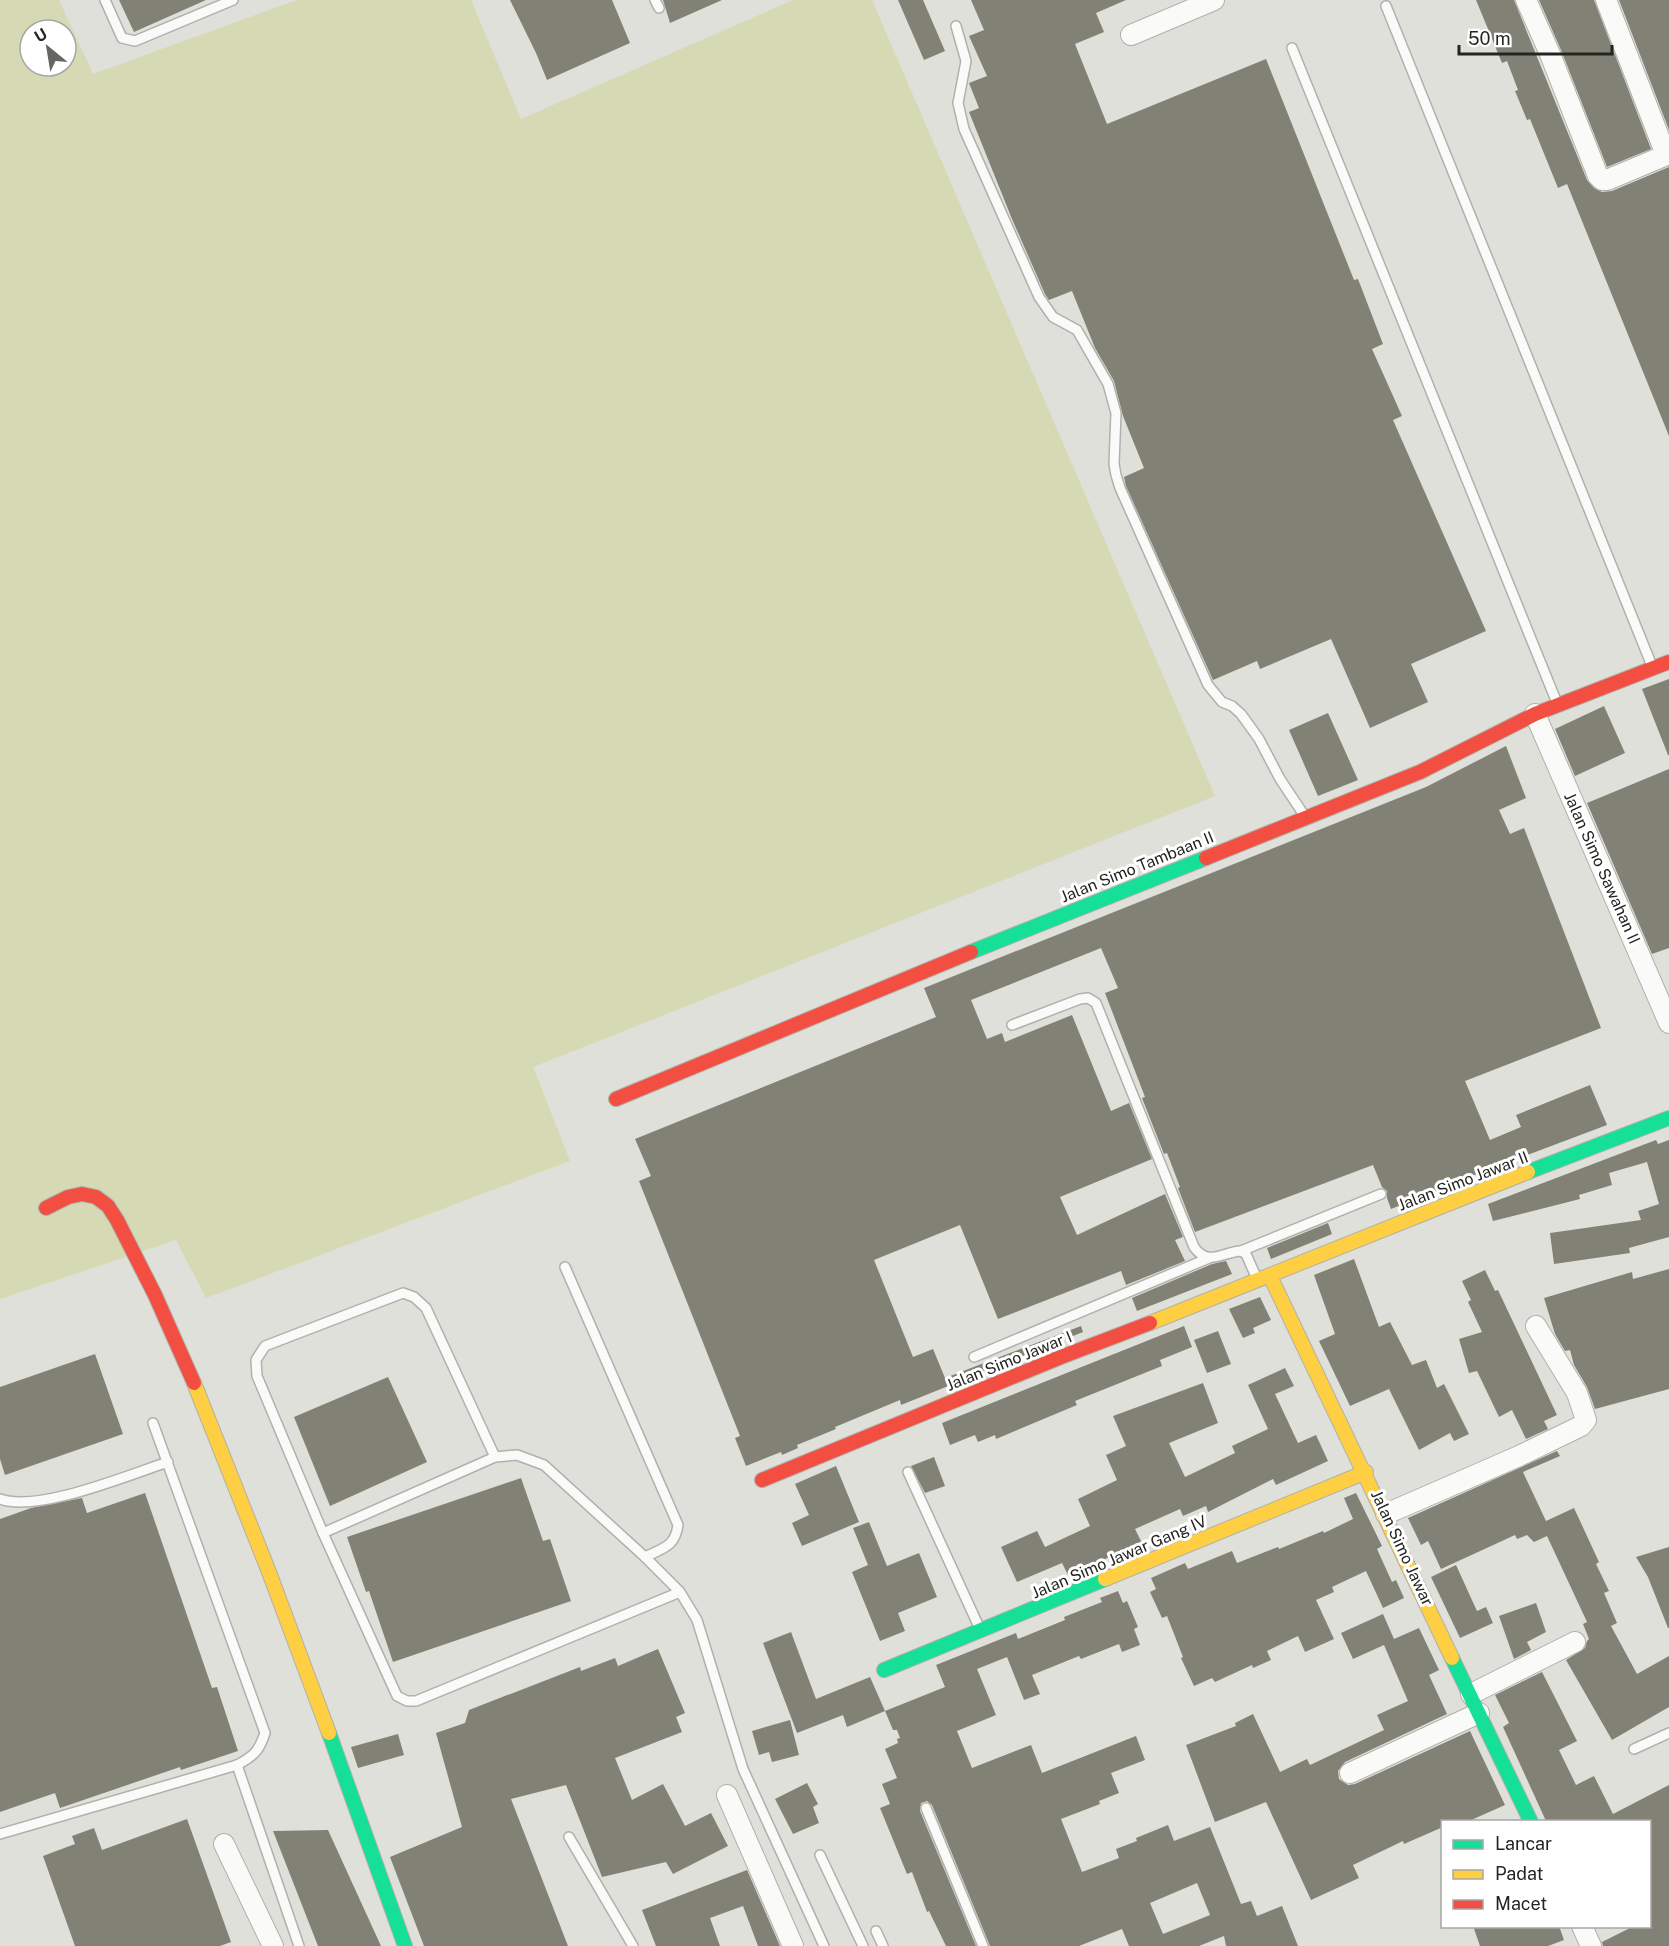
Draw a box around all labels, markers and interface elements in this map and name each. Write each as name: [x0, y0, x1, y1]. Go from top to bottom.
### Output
north arrow: [18, 18, 78, 78]
scale bar: [1459, 18, 1612, 56]
text: U: [31, 24, 51, 47]
text: 50 m: [1468, 28, 1511, 49]
street label: Jalan Simo Sawahan II: [1560, 789, 1644, 947]
street label: Jalan Simo Tambaan II: [1058, 828, 1216, 906]
street label: Jalan Simo Jawar II: [1395, 1147, 1531, 1215]
street label: Jalan Simo Jawar I: [943, 1327, 1075, 1395]
street label: Jalan Simo Jawar: [1367, 1487, 1437, 1609]
street label: Jalan Simo Jawar Gang IV: [1029, 1511, 1210, 1603]
legend: [1441, 1820, 1651, 1928]
text: Lancar: [1495, 1833, 1552, 1854]
text: Padat: [1495, 1863, 1544, 1884]
text: Macet: [1495, 1893, 1547, 1914]

